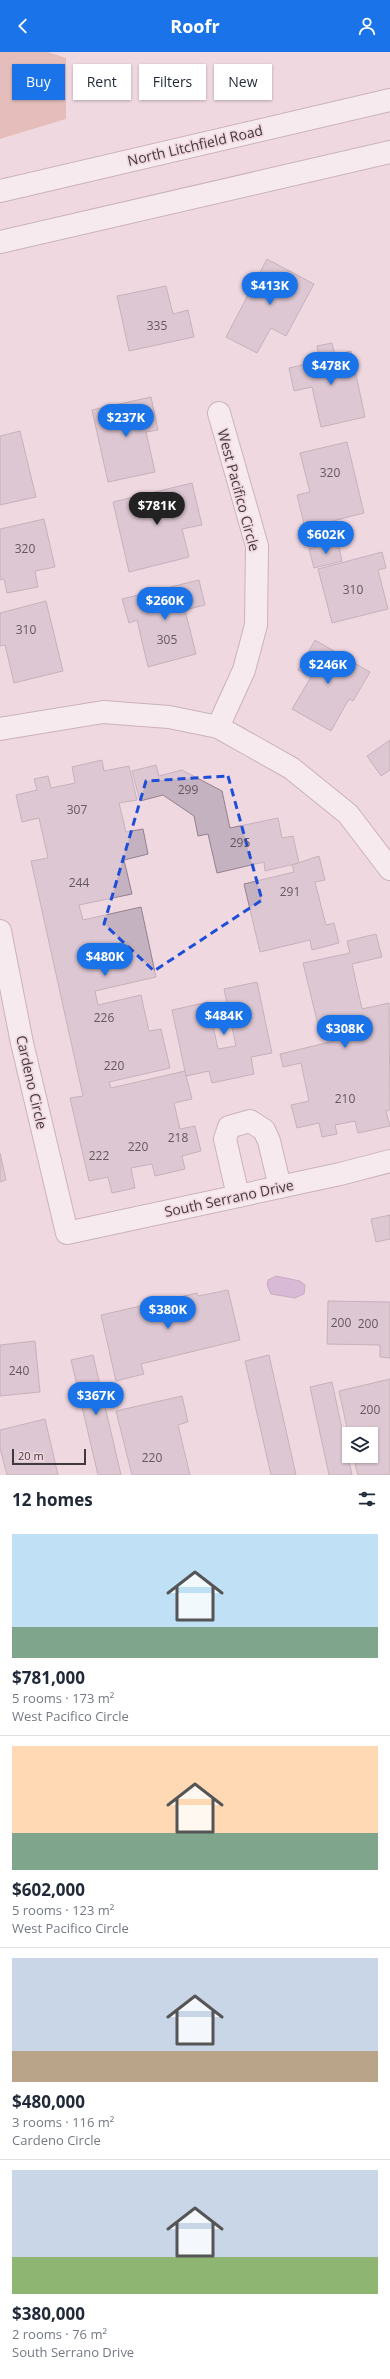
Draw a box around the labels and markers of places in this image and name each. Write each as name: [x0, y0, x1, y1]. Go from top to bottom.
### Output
pin: $413K: [242, 272, 298, 306]
pin: $478K: [303, 352, 359, 386]
pin: $237K: [98, 404, 154, 438]
pin: $781K: [129, 492, 185, 526]
pin: $602K: [298, 521, 354, 555]
pin: $260K: [137, 587, 193, 621]
pin: $246K: [300, 651, 356, 685]
pin: $480K: [77, 943, 133, 977]
pin: $484K: [196, 1002, 252, 1036]
pin: $308K: [317, 1015, 373, 1049]
pin: $380K: [140, 1296, 196, 1330]
pin: $367K: [68, 1382, 124, 1416]

